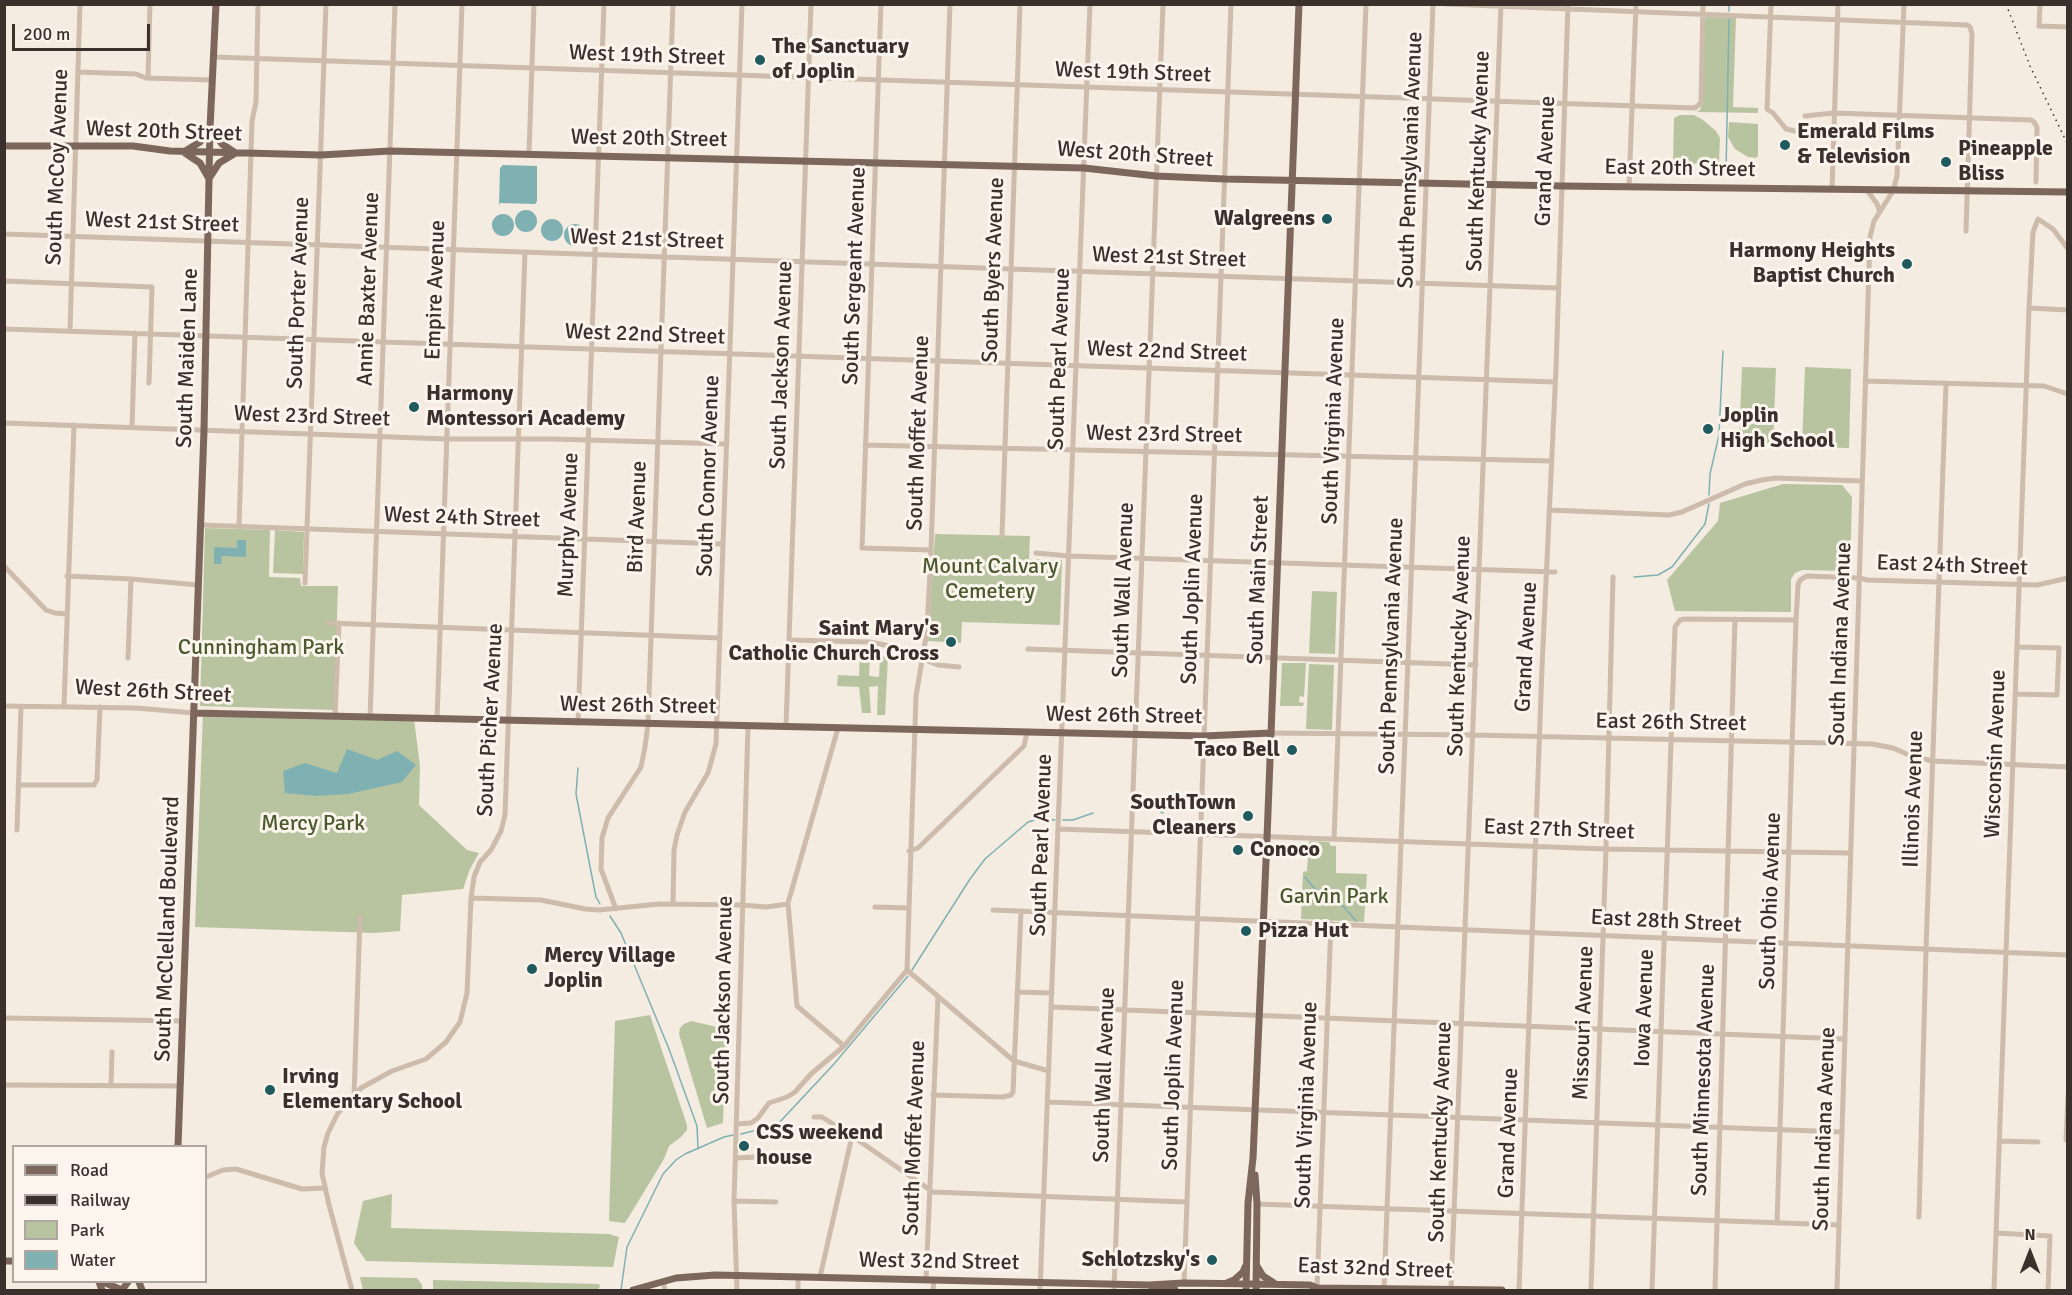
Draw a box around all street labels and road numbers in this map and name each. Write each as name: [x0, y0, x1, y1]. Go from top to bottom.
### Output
street label: South Pennsylvania Avenue: [1393, 31, 1429, 289]
street label: West 19th Street: [568, 40, 726, 72]
street label: South Kentucky Avenue: [1462, 50, 1496, 272]
street label: West 19th Street: [1054, 57, 1212, 89]
street label: South McCoy Avenue: [41, 68, 75, 266]
street label: Grand Avenue: [1531, 95, 1561, 227]
street label: West 20th Street: [85, 116, 243, 148]
street label: West 20th Street: [570, 124, 728, 154]
street label: West 20th Street: [1056, 136, 1214, 174]
street label: East 20th Street: [1604, 154, 1756, 184]
street label: South Sergeant Avenue: [838, 166, 872, 386]
street label: South Byers Avenue: [978, 177, 1010, 363]
street label: Annie Baxter Avenue: [352, 192, 386, 386]
street label: South Porter Avenue: [282, 196, 316, 390]
street label: West 21st Street: [84, 207, 240, 239]
street label: Empire Avenue: [420, 220, 452, 360]
street label: West 21st Street: [569, 224, 725, 256]
street label: West 21st Street: [1091, 242, 1247, 274]
street label: South Jackson Avenue: [765, 260, 799, 470]
street label: South Pearl Avenue: [1044, 267, 1076, 451]
street label: South Maiden Lane: [172, 268, 204, 448]
street label: South Virginia Avenue: [1317, 317, 1351, 525]
street label: West 22nd Street: [564, 319, 726, 351]
street label: South Moffet Avenue: [902, 335, 936, 531]
street label: West 22nd Street: [1086, 336, 1248, 368]
street label: South Connor Avenue: [692, 375, 726, 577]
street label: West 23rd Street: [233, 401, 391, 433]
street label: West 23rd Street: [1086, 420, 1242, 450]
street label: Murphy Avenue: [553, 452, 585, 598]
street label: Bird Avenue: [623, 460, 653, 574]
street label: South Joplin Avenue: [1176, 493, 1210, 685]
street label: South Main Street: [1243, 495, 1275, 665]
street label: West 24th Street: [383, 502, 541, 534]
street label: South Wall Avenue: [1108, 502, 1140, 678]
street label: South Pennsylvania Avenue: [1374, 517, 1410, 775]
street label: South Kentucky Avenue: [1443, 535, 1477, 757]
street label: South Indiana Avenue: [1824, 542, 1858, 746]
street label: East 24th Street: [1876, 550, 2028, 582]
street label: Grand Avenue: [1510, 581, 1544, 713]
street label: South Picher Avenue: [473, 623, 509, 817]
street label: Wisconsin Avenue: [1980, 669, 2012, 839]
street label: West 26th Street: [74, 675, 232, 709]
street label: West 26th Street: [559, 691, 717, 721]
street label: West 26th Street: [1045, 701, 1203, 731]
street label: East 26th Street: [1595, 708, 1747, 738]
street label: Illinois Avenue: [1898, 730, 1930, 868]
street label: South Pearl Avenue: [1026, 753, 1058, 937]
street label: South McClelland Boulevard: [150, 796, 186, 1062]
street label: South Ohio Avenue: [1755, 812, 1787, 990]
street label: East 27th Street: [1483, 814, 1635, 846]
street label: South Jackson Avenue: [709, 895, 739, 1105]
street label: East 28th Street: [1590, 905, 1742, 939]
street label: Missouri Avenue: [1568, 945, 1600, 1101]
street label: Iowa Avenue: [1630, 948, 1660, 1068]
street label: South Minnesota Avenue: [1687, 963, 1721, 1197]
street label: South Joplin Avenue: [1157, 979, 1191, 1171]
street label: South Wall Avenue: [1089, 987, 1121, 1163]
street label: South Virginia Avenue: [1290, 1001, 1324, 1209]
street label: South Kentucky Avenue: [1424, 1021, 1458, 1243]
street label: South Indiana Avenue: [1808, 1027, 1842, 1231]
street label: South Moffet Avenue: [898, 1040, 932, 1236]
street label: Grand Avenue: [1494, 1067, 1524, 1199]
street label: West 32nd Street: [858, 1247, 1020, 1277]
street label: East 32nd Street: [1297, 1253, 1453, 1285]

